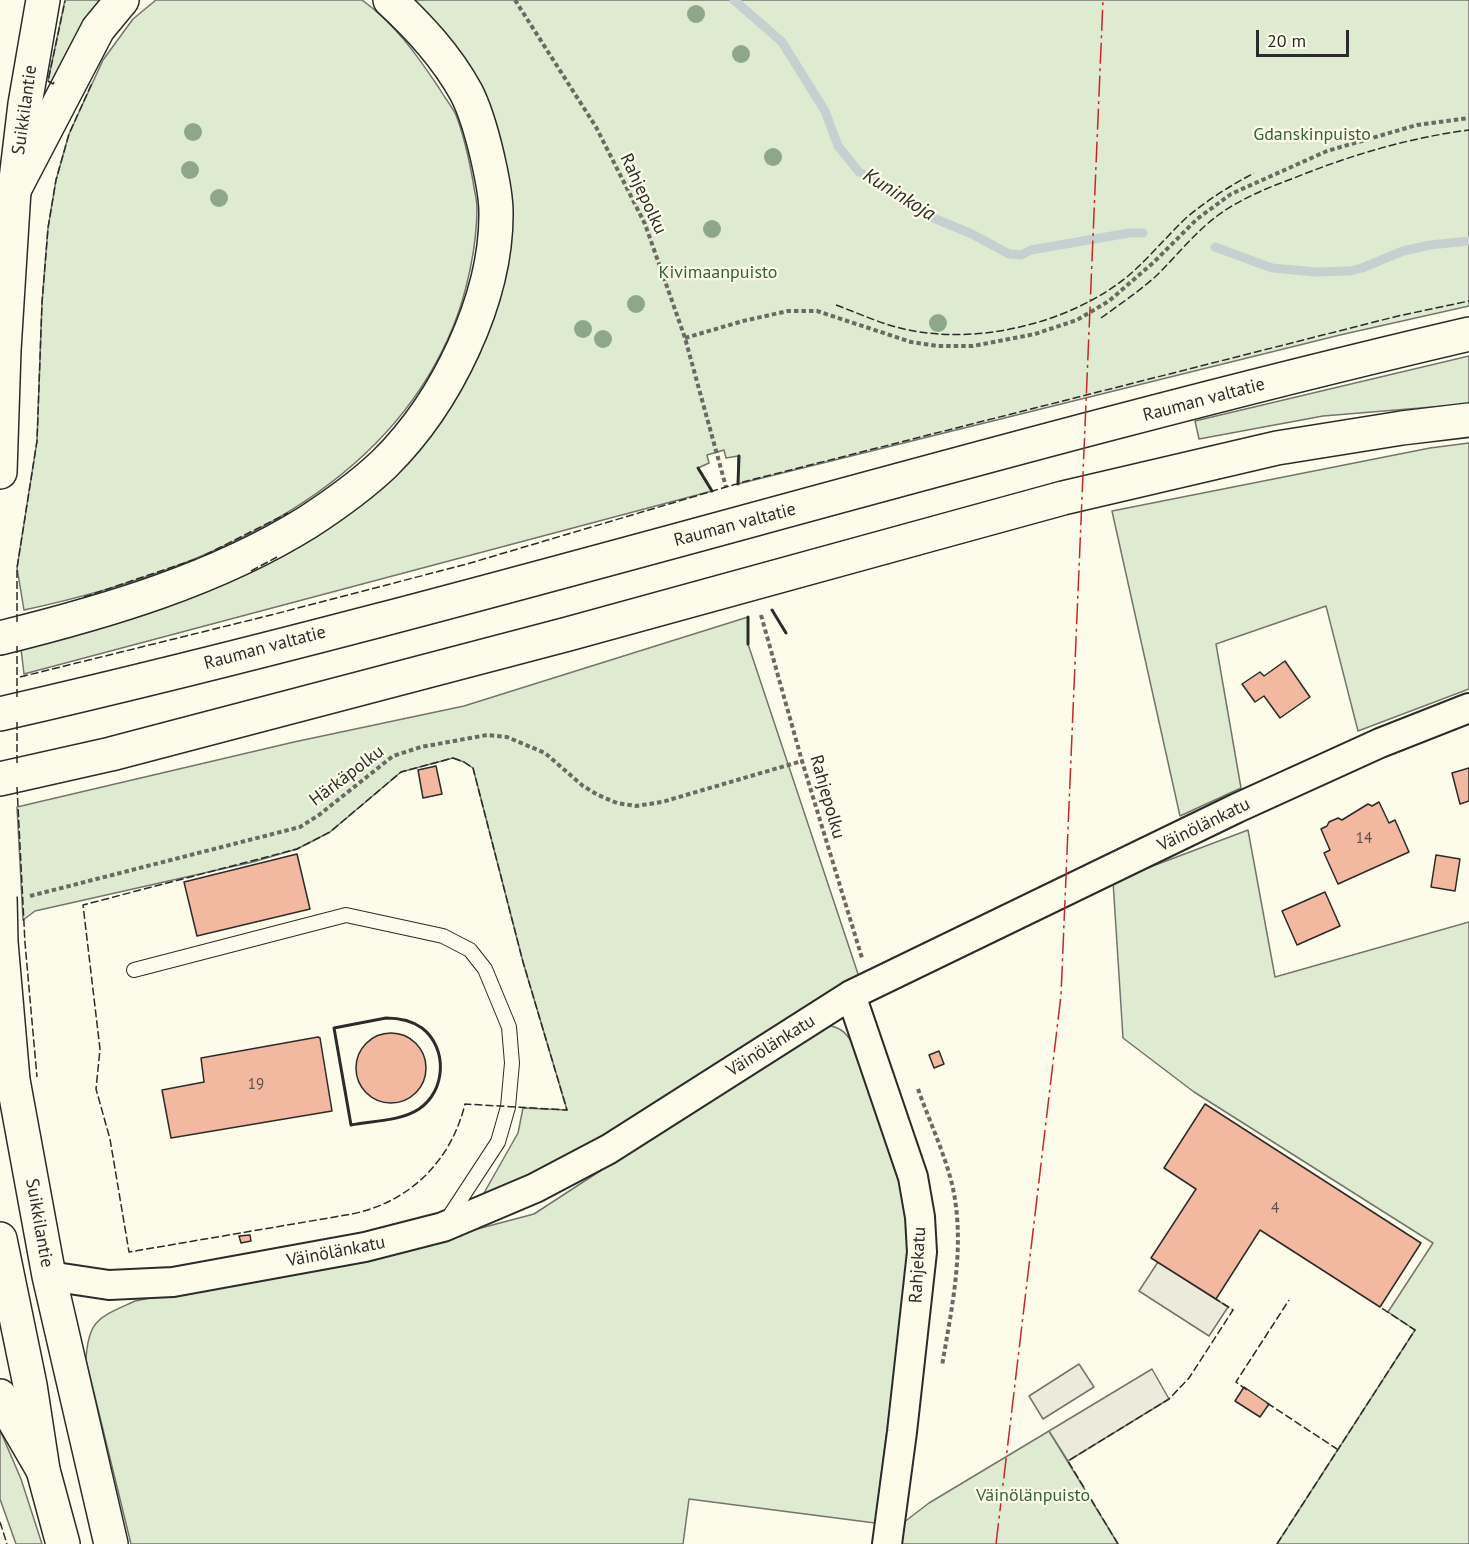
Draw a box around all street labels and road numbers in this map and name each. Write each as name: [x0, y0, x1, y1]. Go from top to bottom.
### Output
street label: Suikkilantie: [8, 64, 42, 156]
street label: Rahjepolku: [615, 150, 671, 238]
street label: Rauman valtatie: [1141, 373, 1267, 427]
street label: Rauman valtatie: [672, 498, 798, 552]
street label: Rauman valtatie: [202, 621, 328, 675]
street label: Härkäpolku: [305, 741, 389, 811]
street label: Rahjepolku: [805, 753, 849, 841]
street label: Väinölänkatu: [1154, 793, 1254, 857]
street label: Väinölänkatu: [723, 1010, 819, 1082]
street label: Suikkilantie: [21, 1177, 57, 1269]
street label: Rahjekatu: [905, 1226, 931, 1304]
street label: Väinölänkatu: [285, 1232, 387, 1272]

